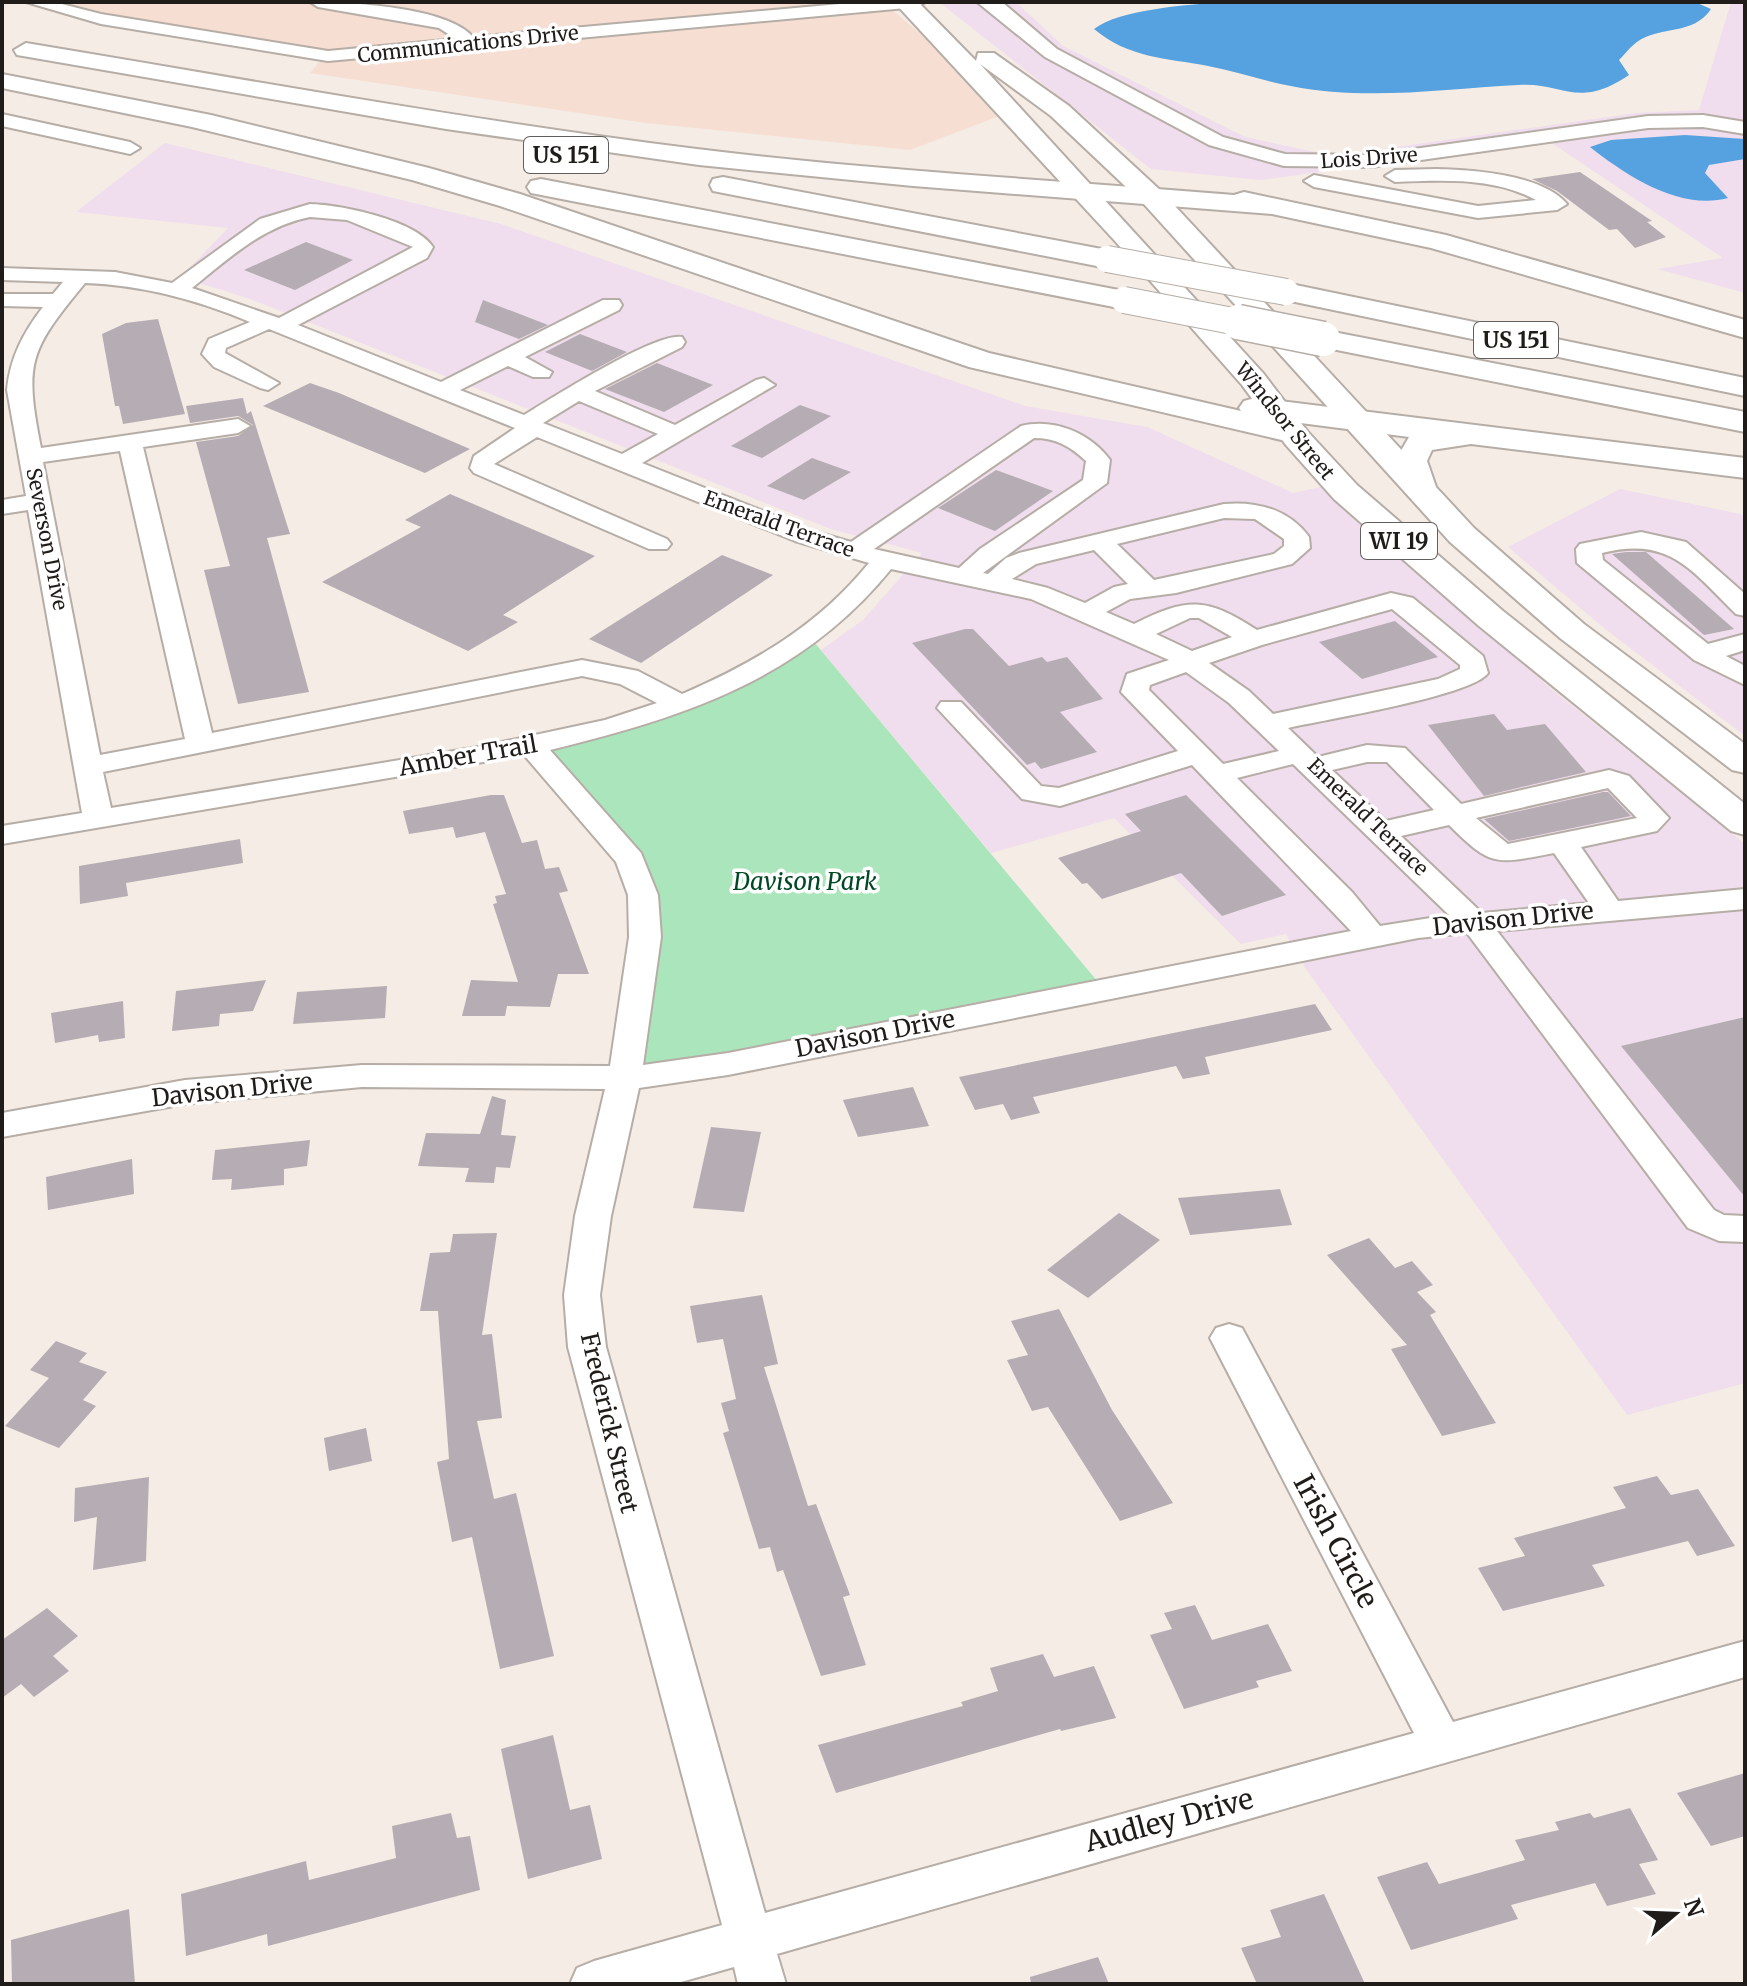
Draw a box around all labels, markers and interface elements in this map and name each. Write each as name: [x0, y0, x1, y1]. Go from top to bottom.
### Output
street label: Communications Drive: [356, 19, 580, 68]
road number: US 151: [524, 137, 608, 173]
street label: Lois Drive: [1320, 142, 1418, 173]
road number: US 151: [1474, 322, 1558, 358]
street label: Windsor Street: [1230, 356, 1341, 485]
street label: Severson Drive: [21, 466, 74, 612]
street label: Emerald Terrace: [701, 485, 858, 562]
road number: WI 19: [1361, 523, 1437, 559]
street label: Amber Trail: [395, 728, 539, 783]
street label: Emerald Terrace: [1303, 753, 1434, 881]
park label: Davison Park: [732, 866, 877, 897]
street label: Davison Drive: [1431, 895, 1595, 942]
street label: Davison Drive: [793, 1003, 957, 1064]
street label: Davison Drive: [150, 1066, 314, 1113]
street label: Frederick Street: [574, 1330, 645, 1517]
street label: Irish Circle: [1286, 1468, 1386, 1614]
street label: Audley Drive: [1080, 1780, 1257, 1860]
north arrow: [1635, 1874, 1715, 1954]
text: N: [1678, 1895, 1710, 1921]

